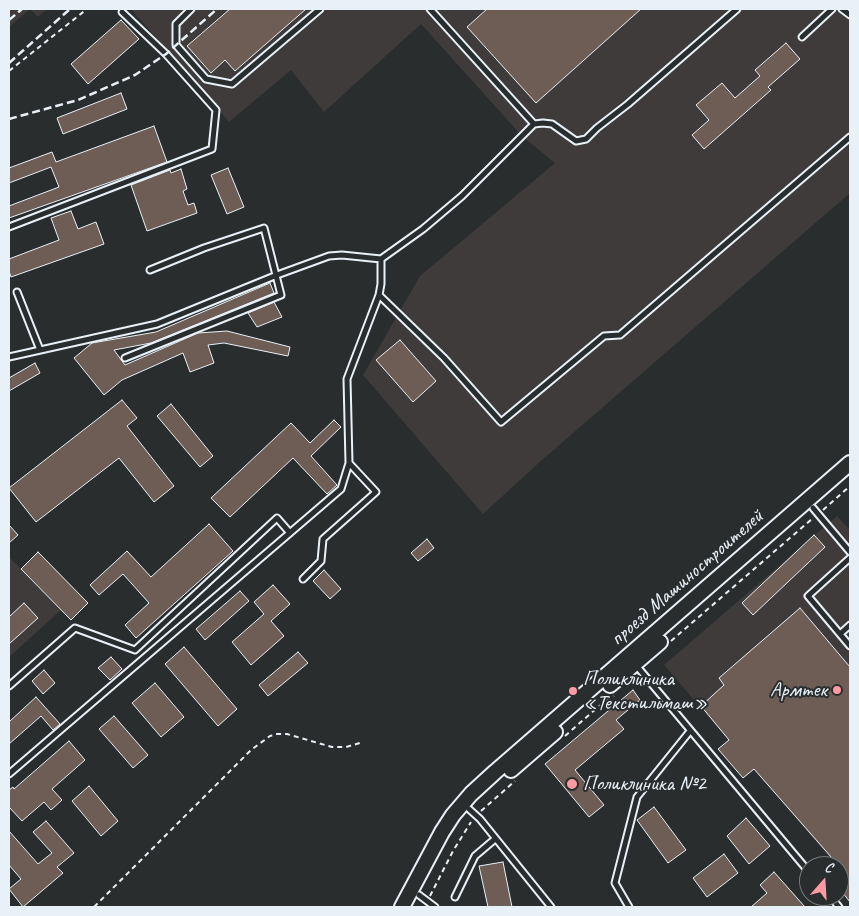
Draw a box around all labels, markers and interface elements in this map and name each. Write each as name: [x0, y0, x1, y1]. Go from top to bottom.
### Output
street label: проезд Машиностроителей: [605, 504, 769, 652]
place label: Поликлиника «Текстильмаш»: [583, 666, 707, 716]
place label: Армтек: [770, 677, 827, 703]
marker: Армтек: [831, 684, 843, 696]
marker: Поликлиника «Текстильмаш»: [567, 685, 579, 697]
place label: Поликлиника №2: [583, 771, 706, 797]
marker: Поликлиника №2: [565, 777, 579, 791]
north arrow: [799, 856, 849, 906]
text: С: [823, 858, 835, 876]

